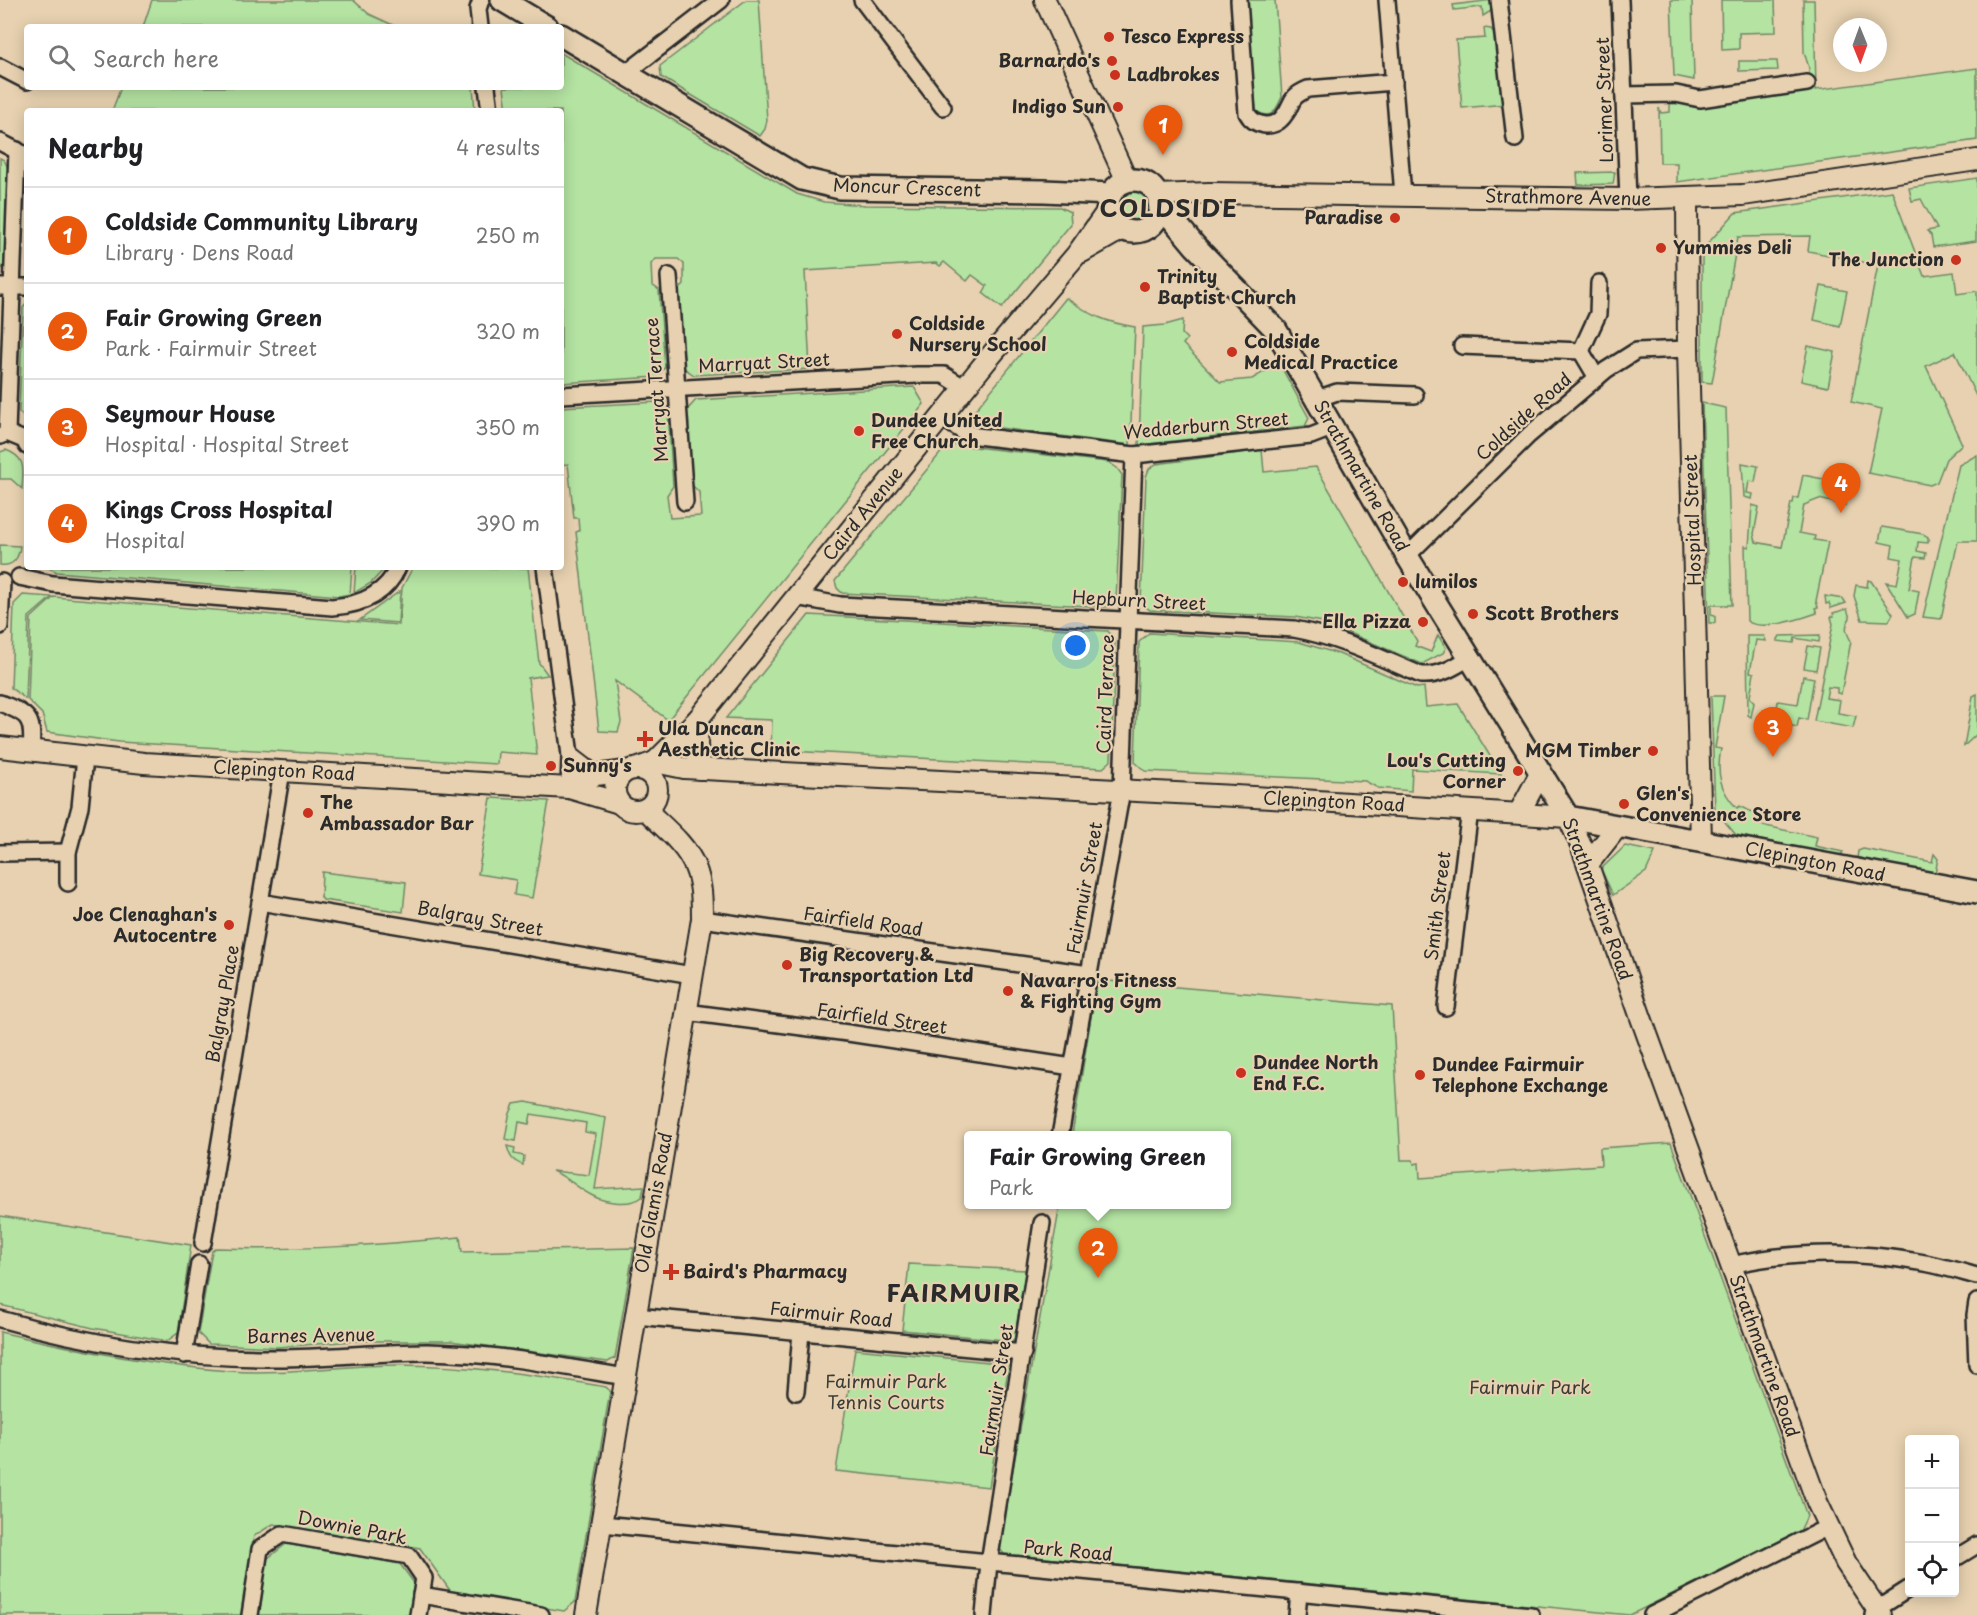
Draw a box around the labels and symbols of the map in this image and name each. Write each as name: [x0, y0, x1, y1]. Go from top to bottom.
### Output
north arrow: [1833, 18, 1887, 72]
place label: Tesco Express: [1121, 22, 1244, 49]
marker: Tesco Express: [1102, 30, 1116, 44]
street label: Lorimer Street: [1588, 37, 1619, 163]
place label: Barnardo's: [998, 46, 1100, 73]
marker: Barnardo's: [1105, 54, 1119, 68]
place label: Ladbrokes: [1127, 60, 1220, 87]
marker: Ladbrokes: [1108, 68, 1122, 82]
place label: Indigo Sun: [1012, 92, 1106, 119]
marker: Indigo Sun: [1111, 100, 1125, 114]
pin: 1: [1144, 106, 1182, 155]
street label: Moncur Crescent: [833, 170, 982, 203]
street label: Strathmore Avenue: [1485, 182, 1652, 211]
district label: COLDSIDE: [1100, 189, 1238, 225]
place label: Paradise: [1304, 203, 1383, 230]
marker: Paradise: [1388, 211, 1402, 225]
place label: Yummies Deli: [1673, 233, 1792, 260]
marker: Yummies Deli: [1654, 241, 1668, 255]
place label: The Junction: [1829, 245, 1944, 272]
marker: The Junction: [1949, 253, 1963, 267]
place label: Trinity Baptist Church: [1157, 262, 1296, 310]
marker: Trinity Baptist Church: [1138, 280, 1152, 294]
place label: Coldside Nursery School: [909, 309, 1046, 357]
street label: Marryat Terrace: [637, 317, 674, 463]
marker: Coldside Nursery School: [890, 327, 904, 341]
place label: Coldside Medical Practice: [1244, 327, 1398, 375]
street label: Marryat Street: [697, 345, 830, 378]
marker: Coldside Medical Practice: [1225, 345, 1239, 359]
street label: Coldside Road: [1469, 365, 1577, 466]
street label: Strathmartine Road: [1308, 394, 1417, 556]
street label: Wedderburn Street: [1122, 404, 1289, 445]
place label: Dundee United Free Church: [871, 406, 1002, 454]
marker: Dundee United Free Church: [852, 424, 866, 438]
street label: Hospital Street: [1676, 454, 1707, 586]
street label: Caird Avenue: [815, 460, 909, 566]
pin: 4: [1822, 464, 1860, 513]
place label: lumilos: [1415, 567, 1478, 594]
marker: lumilos: [1396, 575, 1410, 589]
street label: Hepburn Street: [1071, 583, 1207, 616]
place label: Scott Brothers: [1485, 599, 1619, 626]
place label: Ella Pizza: [1322, 607, 1411, 634]
marker: Scott Brothers: [1466, 607, 1480, 621]
marker: Ella Pizza: [1416, 615, 1430, 629]
your location: [1061, 631, 1090, 660]
street label: Caird Terrace: [1089, 634, 1120, 754]
pin: 3: [1754, 708, 1792, 757]
place label: Ula Duncan Aesthetic Clinic: [657, 714, 801, 762]
marker: Ula Duncan Aesthetic Clinic: [636, 730, 654, 748]
place label: MGM Timber: [1525, 736, 1642, 763]
marker: MGM Timber: [1646, 744, 1660, 758]
place label: Lou's Cutting Corner: [1387, 746, 1507, 794]
place label: Sunny's: [563, 751, 632, 778]
street label: Clepington Road: [212, 752, 356, 787]
marker: Sunny's: [544, 759, 558, 773]
marker: Lou's Cutting Corner: [1511, 764, 1525, 778]
place label: Glen's Convenience Store: [1636, 779, 1802, 827]
street label: Clepington Road: [1262, 783, 1406, 818]
place label: The Ambassador Bar: [319, 788, 474, 836]
marker: Glen's Convenience Store: [1617, 797, 1631, 811]
marker: The Ambassador Bar: [301, 806, 315, 820]
street label: Strathmartine Road: [1556, 813, 1640, 984]
street label: Fairmuir Street: [1059, 820, 1108, 956]
street label: Clepington Road: [1743, 834, 1888, 887]
street label: Smith Street: [1416, 850, 1457, 962]
street label: Balgray Street: [415, 893, 545, 942]
street label: Fairfield Road: [802, 899, 925, 942]
place label: Joe Clenaghan's Autocentre: [73, 900, 217, 948]
marker: Joe Clenaghan's Autocentre: [222, 918, 236, 932]
place label: Big Recovery & Transportation Ltd: [799, 940, 973, 988]
street label: Balgray Place: [198, 943, 245, 1065]
marker: Big Recovery & Transportation Ltd: [780, 958, 794, 972]
place label: Navarro's Fitness & Fighting Gym: [1020, 966, 1177, 1014]
marker: Navarro's Fitness & Fighting Gym: [1001, 984, 1015, 998]
street label: Fairfield Street: [815, 995, 949, 1040]
place label: Dundee North End F.C.: [1253, 1048, 1379, 1096]
place label: Dundee Fairmuir Telephone Exchange: [1432, 1050, 1608, 1098]
marker: Dundee North End F.C.: [1234, 1066, 1248, 1080]
marker: Dundee Fairmuir Telephone Exchange: [1413, 1068, 1427, 1082]
street label: Old Glamis Road: [627, 1130, 678, 1275]
pin: 2: [1078, 1228, 1118, 1278]
place label: Baird's Pharmacy: [683, 1257, 847, 1284]
marker: Baird's Pharmacy: [664, 1265, 678, 1279]
street label: Strathmartine Road: [1723, 1270, 1807, 1441]
district label: FAIRMUIR: [887, 1274, 1022, 1310]
street label: Fairmuir Road: [769, 1294, 894, 1333]
street label: Barnes Avenue: [246, 1320, 376, 1349]
street label: Fairmuir Street: [972, 1322, 1019, 1458]
park label: Fairmuir Park Tennis Courts: [825, 1367, 947, 1415]
park label: Fairmuir Park: [1469, 1373, 1591, 1400]
street label: Downie Park: [295, 1503, 409, 1550]
street label: Park Road: [1022, 1532, 1114, 1567]

